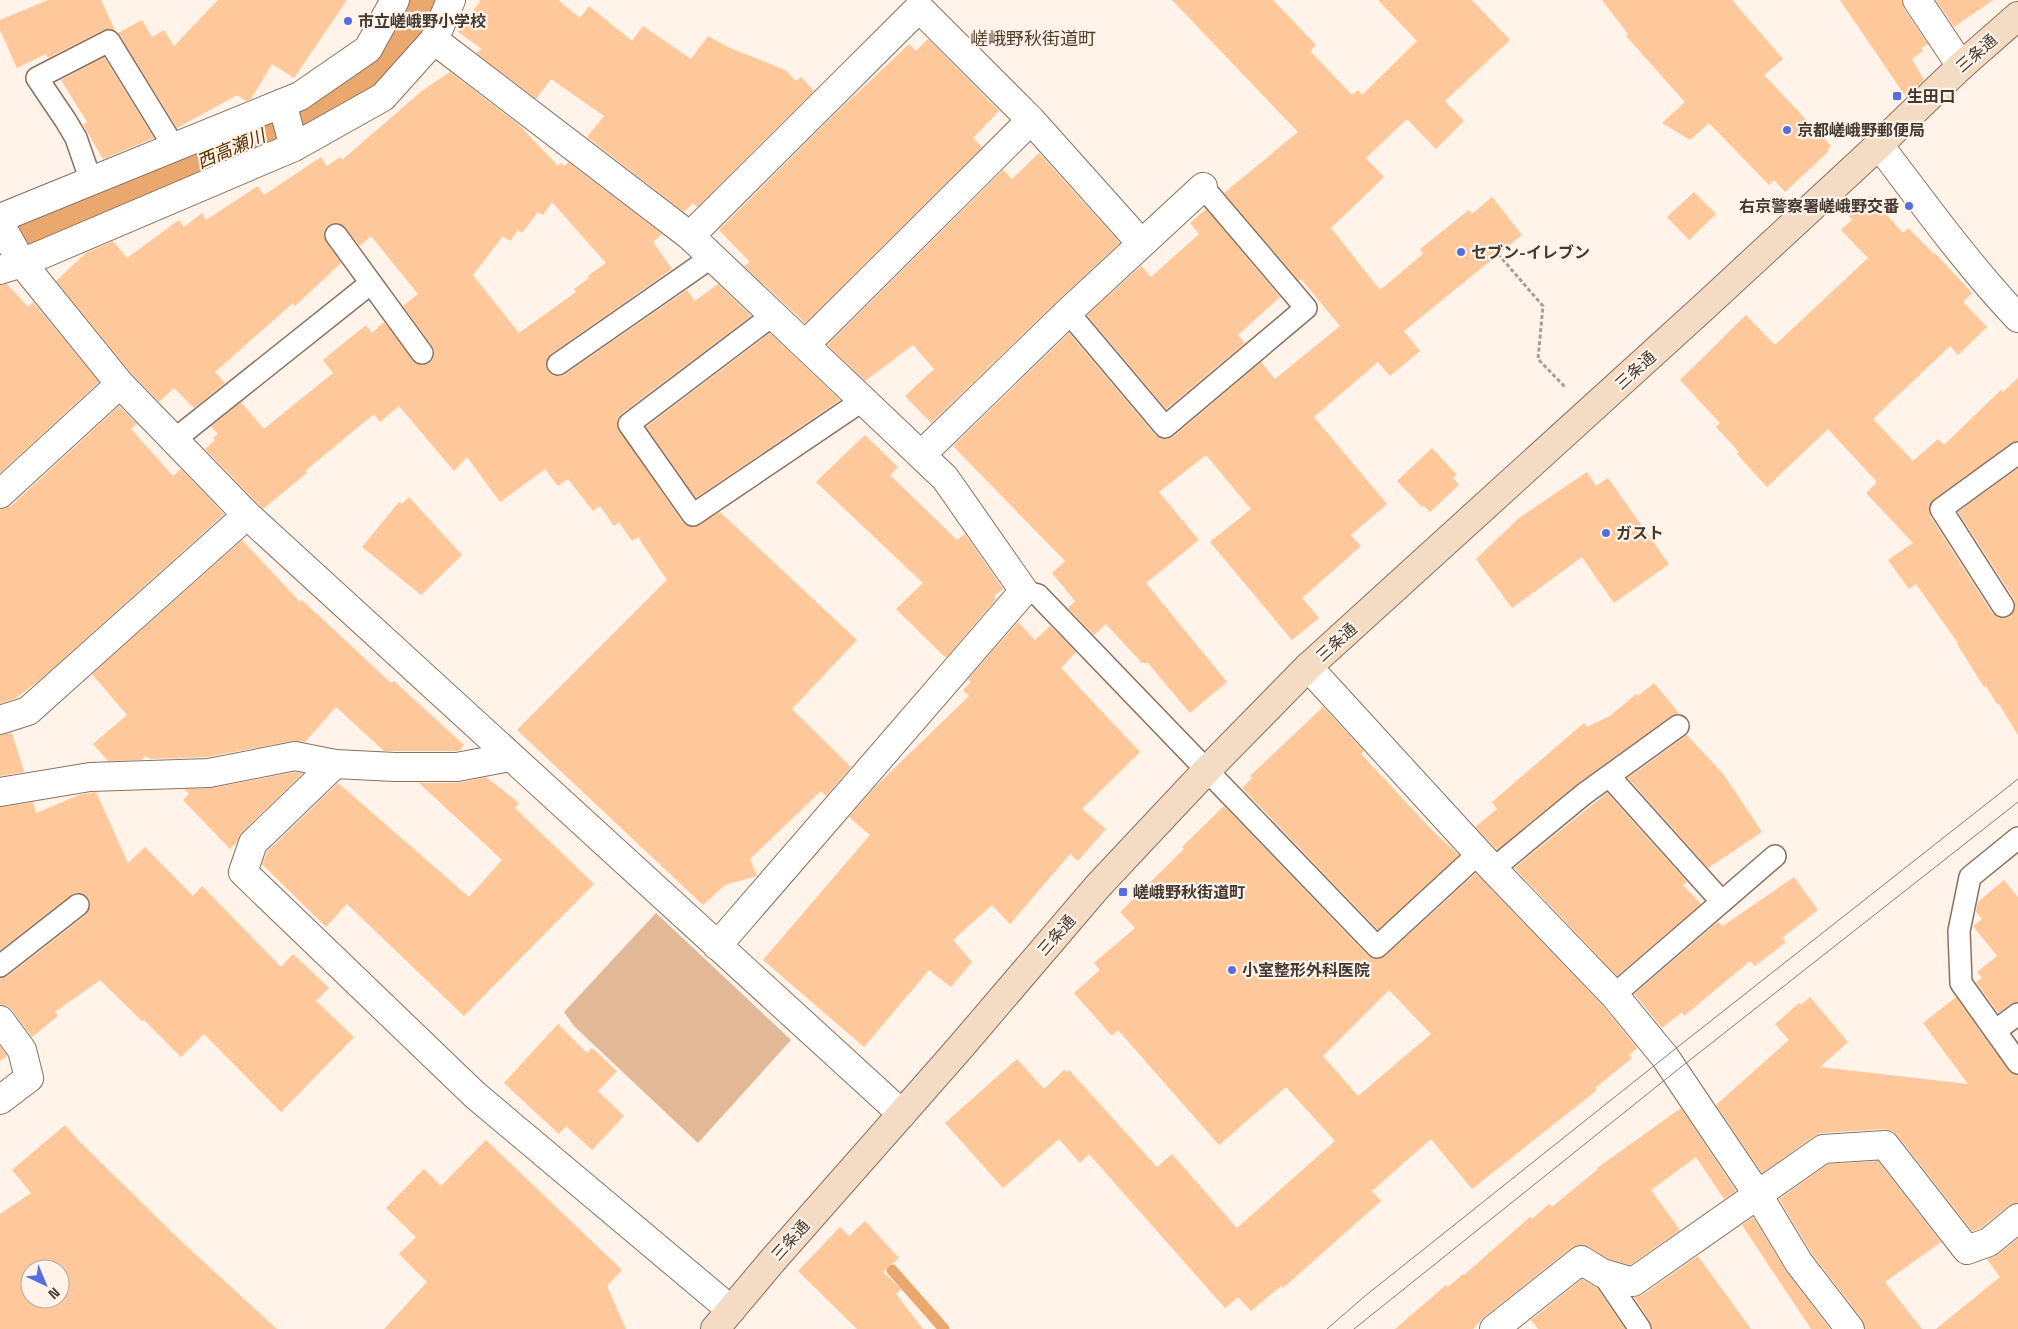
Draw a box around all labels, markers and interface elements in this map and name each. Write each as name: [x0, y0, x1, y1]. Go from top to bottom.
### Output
place label: 市立嵯峨野小学校: [358, 11, 486, 32]
marker: 市立嵯峨野小学校: [342, 15, 354, 27]
district label: 嵯峨野秋街道町: [970, 27, 1096, 50]
street label: 三条通: [1951, 30, 2001, 77]
place label: 生田口: [1907, 86, 1955, 107]
marker: 生田口: [1891, 90, 1903, 102]
place label: 京都嵯峨野郵便局: [1797, 120, 1925, 141]
water label: 西高瀬川: [193, 123, 270, 173]
marker: 京都嵯峨野郵便局: [1781, 124, 1793, 136]
place label: 右京警察署嵯峨野交番: [1739, 196, 1899, 217]
marker: 右京警察署嵯峨野交番: [1903, 200, 1915, 212]
place label: セブン-イレブン: [1471, 242, 1590, 263]
marker: セブン-イレブン: [1455, 246, 1467, 258]
street label: 三条通: [1610, 347, 1660, 394]
place label: ガスト: [1616, 523, 1664, 544]
marker: ガスト: [1600, 527, 1612, 539]
street label: 三条通: [1311, 619, 1361, 666]
place label: 嵯峨野秋街道町: [1133, 882, 1245, 903]
marker: 嵯峨野秋街道町: [1117, 886, 1129, 898]
street label: 三条通: [1033, 910, 1080, 960]
place label: 小室整形外科医院: [1242, 960, 1370, 981]
marker: 小室整形外科医院: [1226, 964, 1238, 976]
street label: 三条通: [767, 1215, 814, 1265]
north arrow: [20, 1259, 70, 1309]
text: N: [44, 1284, 64, 1303]

